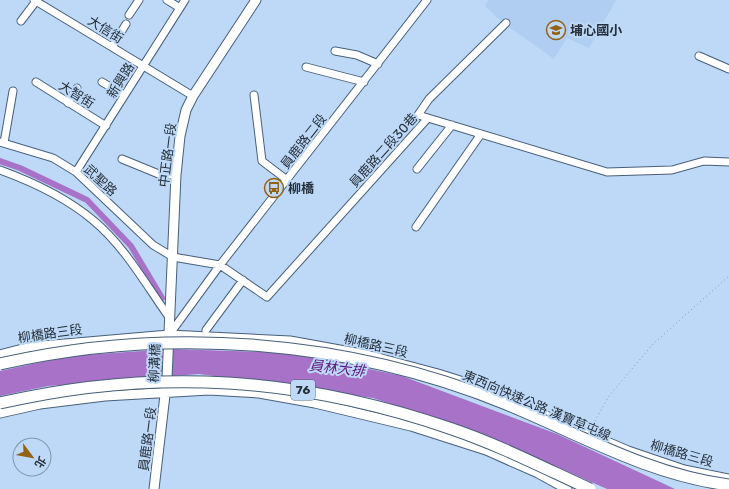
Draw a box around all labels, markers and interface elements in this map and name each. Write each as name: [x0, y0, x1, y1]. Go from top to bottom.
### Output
street label: 大信街: [85, 13, 126, 46]
school or university icon: 埔心國小: [545, 19, 567, 41]
place label: 埔心國小: [570, 23, 623, 38]
street label: 新興路: [104, 60, 137, 101]
street label: 大智街: [56, 78, 97, 111]
street label: 員鹿路二段30巷: [346, 110, 420, 190]
street label: 員鹿路二段: [277, 111, 329, 172]
street label: 中正路一段: [156, 122, 179, 188]
street label: 武聖路: [81, 162, 120, 199]
bus stop icon: 柳橋: [263, 177, 285, 199]
place label: 柳橋: [288, 181, 314, 196]
street label: 柳橋路三段: [17, 322, 83, 345]
street label: 柳橋路三段: [343, 331, 409, 360]
street label: 柳溝橋: [146, 343, 163, 383]
water label: 員林大排: [308, 357, 368, 380]
street label: 東西向快速公路 漢寶草屯線: [461, 367, 613, 443]
road number: 76: [291, 380, 315, 400]
street label: 員鹿路一段: [136, 406, 159, 472]
north arrow: [12, 437, 52, 477]
street label: 柳橋路三段: [649, 437, 715, 470]
text: 北: [32, 454, 48, 470]

